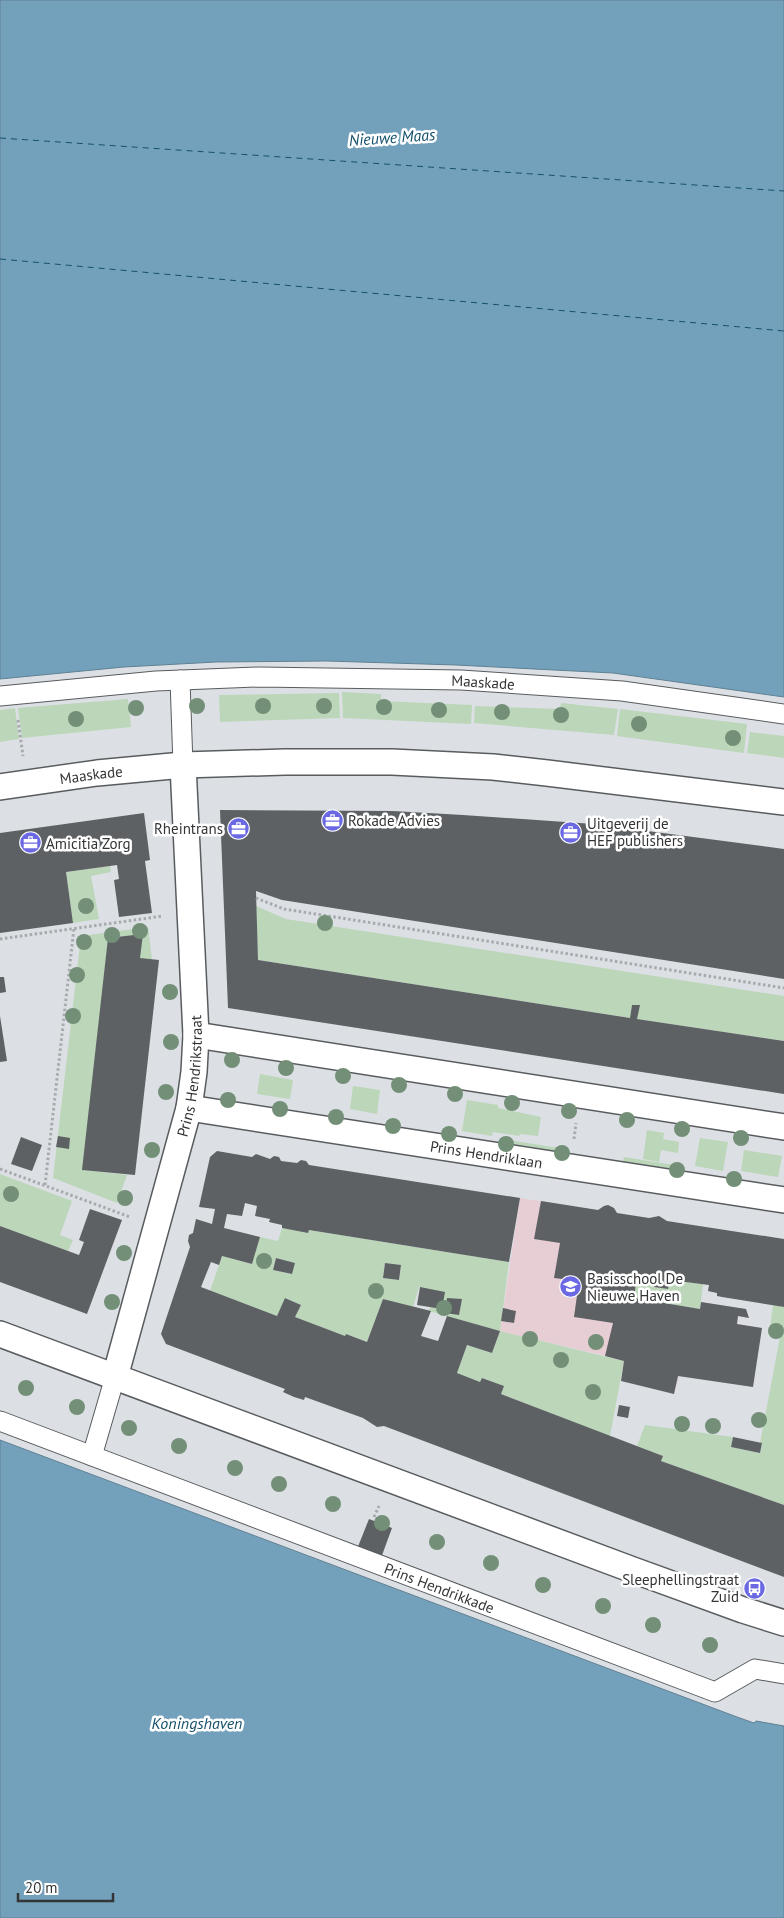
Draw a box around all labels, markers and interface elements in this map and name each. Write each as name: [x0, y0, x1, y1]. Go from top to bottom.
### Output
water label: Nieuwe Maas: [348, 124, 437, 150]
street label: Maaskade: [451, 670, 515, 693]
street label: Maaskade: [58, 761, 123, 788]
office icon: Rokade Advies: [320, 808, 344, 832]
place label: Rokade Advies: [348, 811, 440, 830]
place label: Uitgeverij de HEF publishers: [587, 814, 683, 850]
office icon: Rheintrans: [227, 816, 251, 840]
place label: Rheintrans: [154, 819, 223, 838]
office icon: Uitgeverij de HEF publishers: [559, 820, 583, 844]
office icon: Amicitia Zorg: [18, 831, 42, 855]
place label: Amicitia Zorg: [46, 834, 131, 853]
street label: Prins Hendrikstraat: [172, 1015, 205, 1139]
street label: Prins Hendriklaan: [429, 1136, 544, 1172]
place label: Basisschool De Nieuwe Haven: [587, 1269, 683, 1305]
school or university icon: Basisschool De Nieuwe Haven: [559, 1275, 583, 1299]
street label: Prins Hendrikkade: [382, 1558, 497, 1617]
place label: Sleephellingstraat Zuid: [622, 1570, 739, 1606]
bus stop icon: Sleephellingstraat Zuid: [743, 1576, 767, 1600]
water label: Koningshaven: [152, 1713, 242, 1733]
scale bar: [18, 1870, 112, 1902]
text: 20 m: [25, 1878, 58, 1897]

